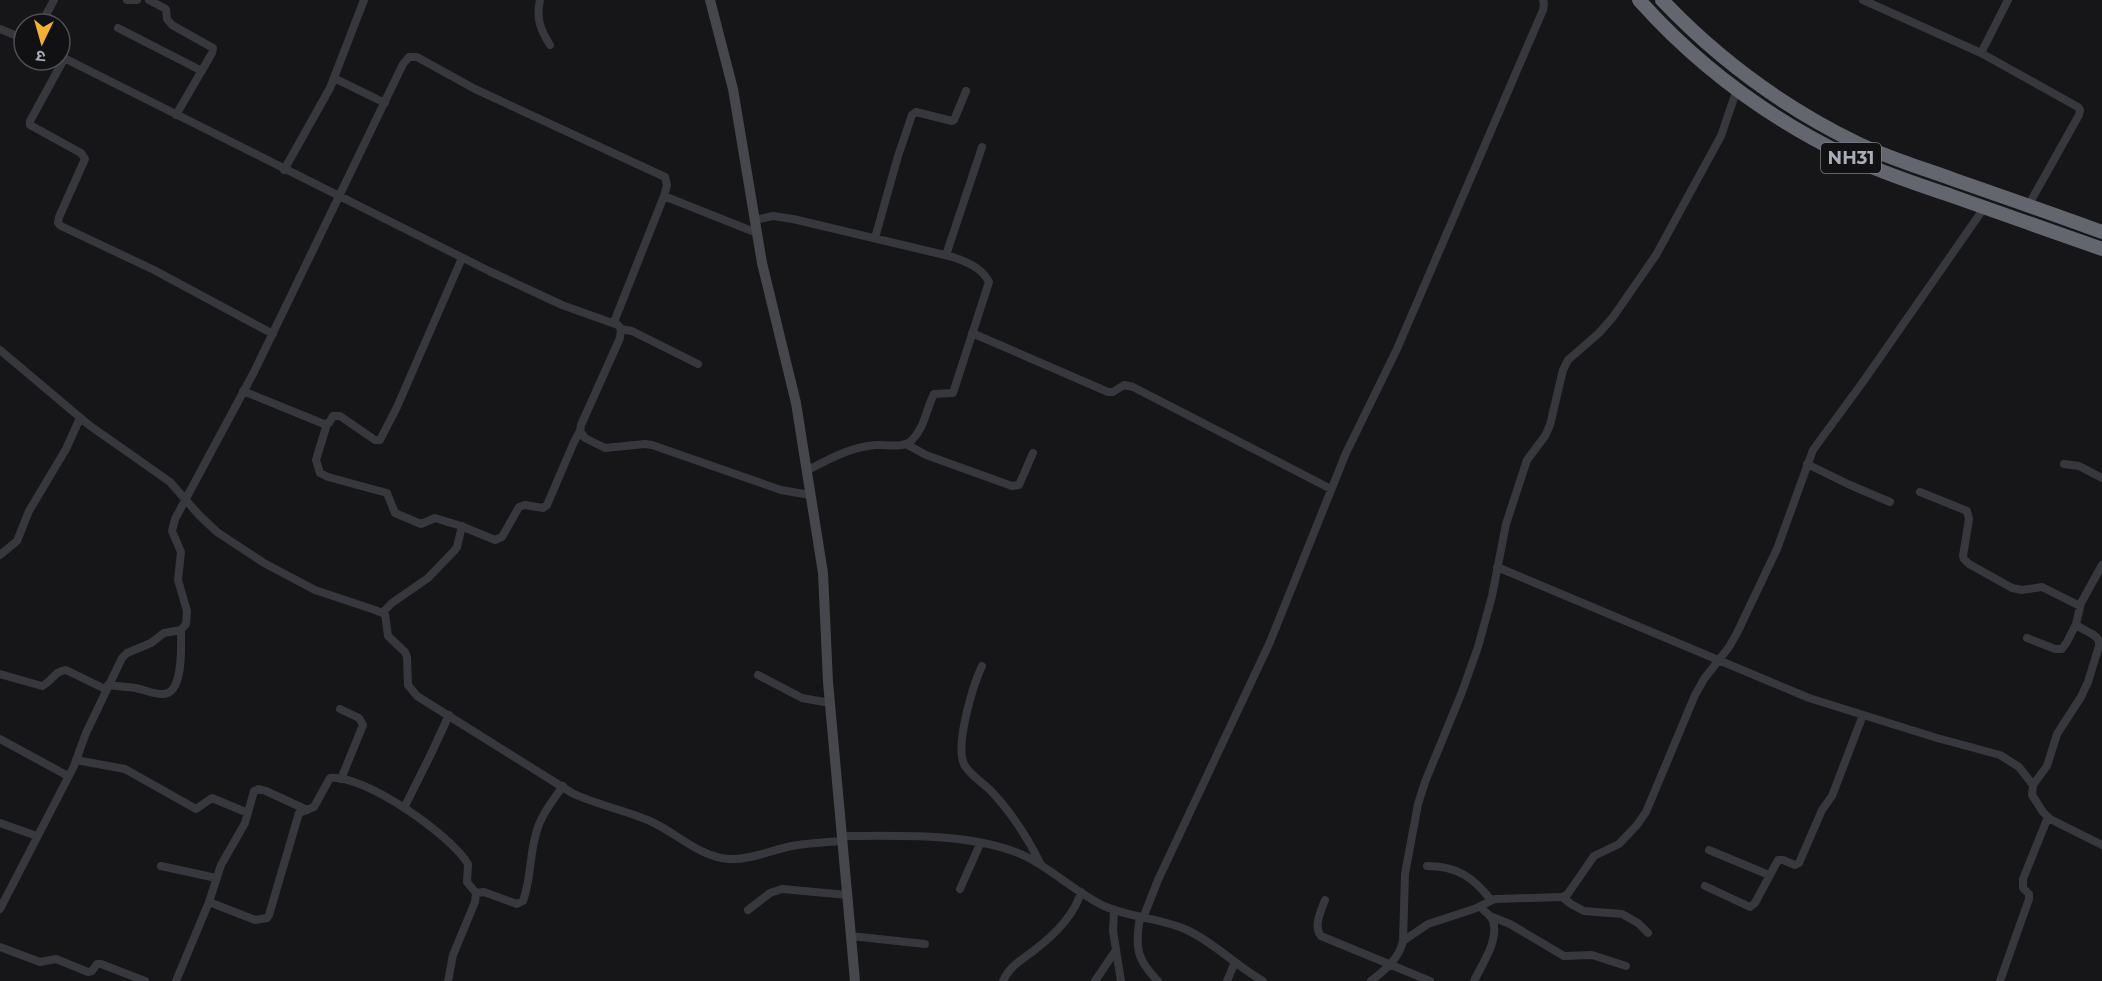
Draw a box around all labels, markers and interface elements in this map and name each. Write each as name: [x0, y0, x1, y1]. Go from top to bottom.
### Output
north arrow: [12, 12, 72, 72]
text: उ: [35, 47, 46, 66]
road number: NH31: [1821, 143, 1881, 173]

